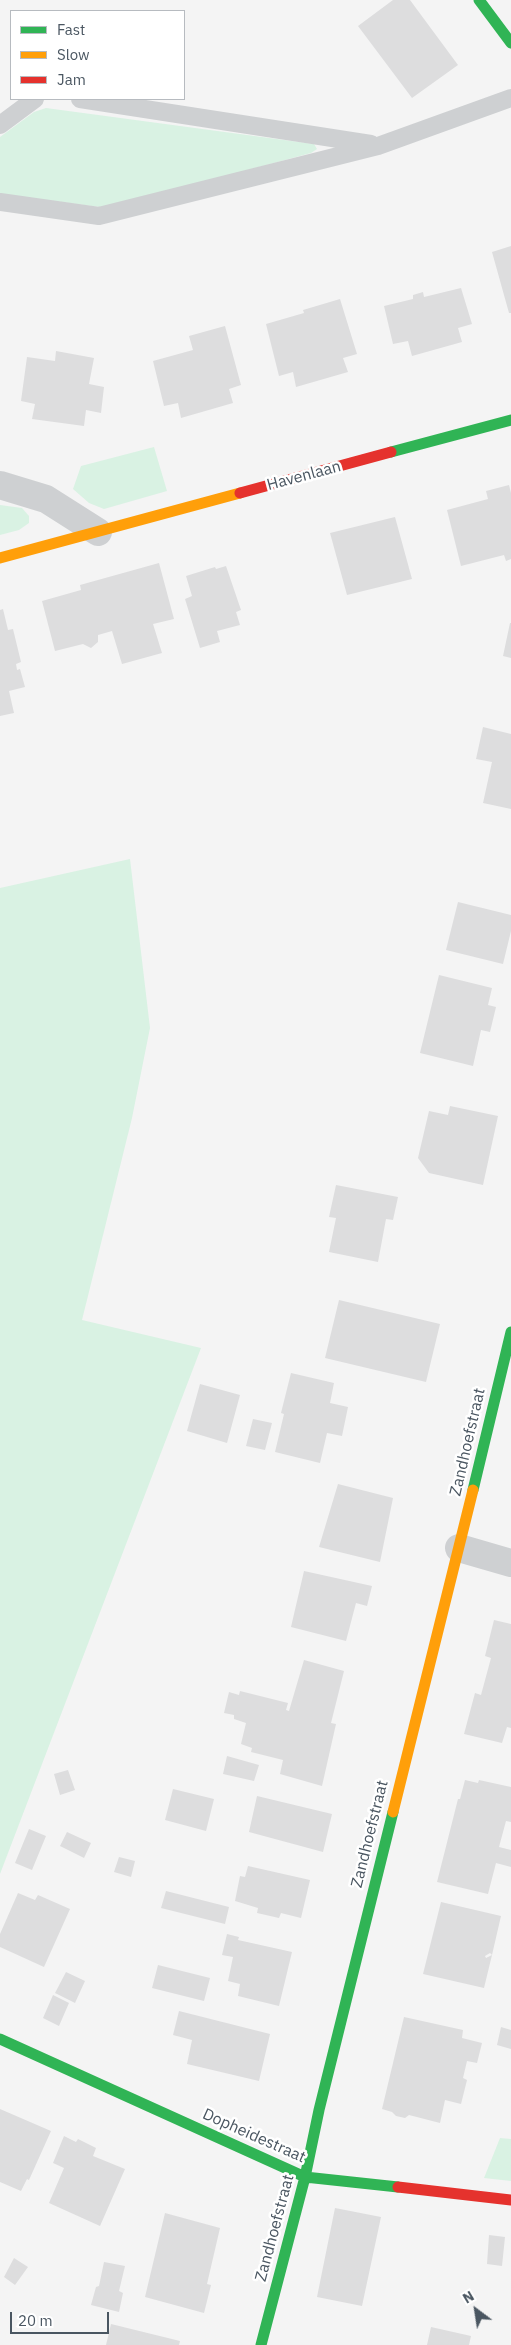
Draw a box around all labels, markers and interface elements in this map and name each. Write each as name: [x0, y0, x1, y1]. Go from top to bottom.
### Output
legend: [10, 10, 185, 100]
text: Fast: [57, 20, 85, 39]
text: Slow: [57, 45, 90, 64]
text: Jam: [57, 70, 86, 89]
street label: Havenlaan: [265, 457, 343, 495]
street label: Zandhoefstraat: [446, 1386, 490, 1498]
street label: Zandhoefstraat: [347, 1778, 393, 1890]
street label: Dopheidestraat: [200, 2105, 308, 2167]
street label: Zandhoefstraat: [251, 2172, 299, 2284]
north arrow: [451, 2285, 501, 2335]
text: N: [459, 2287, 477, 2307]
scale bar: [12, 2302, 111, 2334]
text: 20 m: [18, 2311, 53, 2330]

